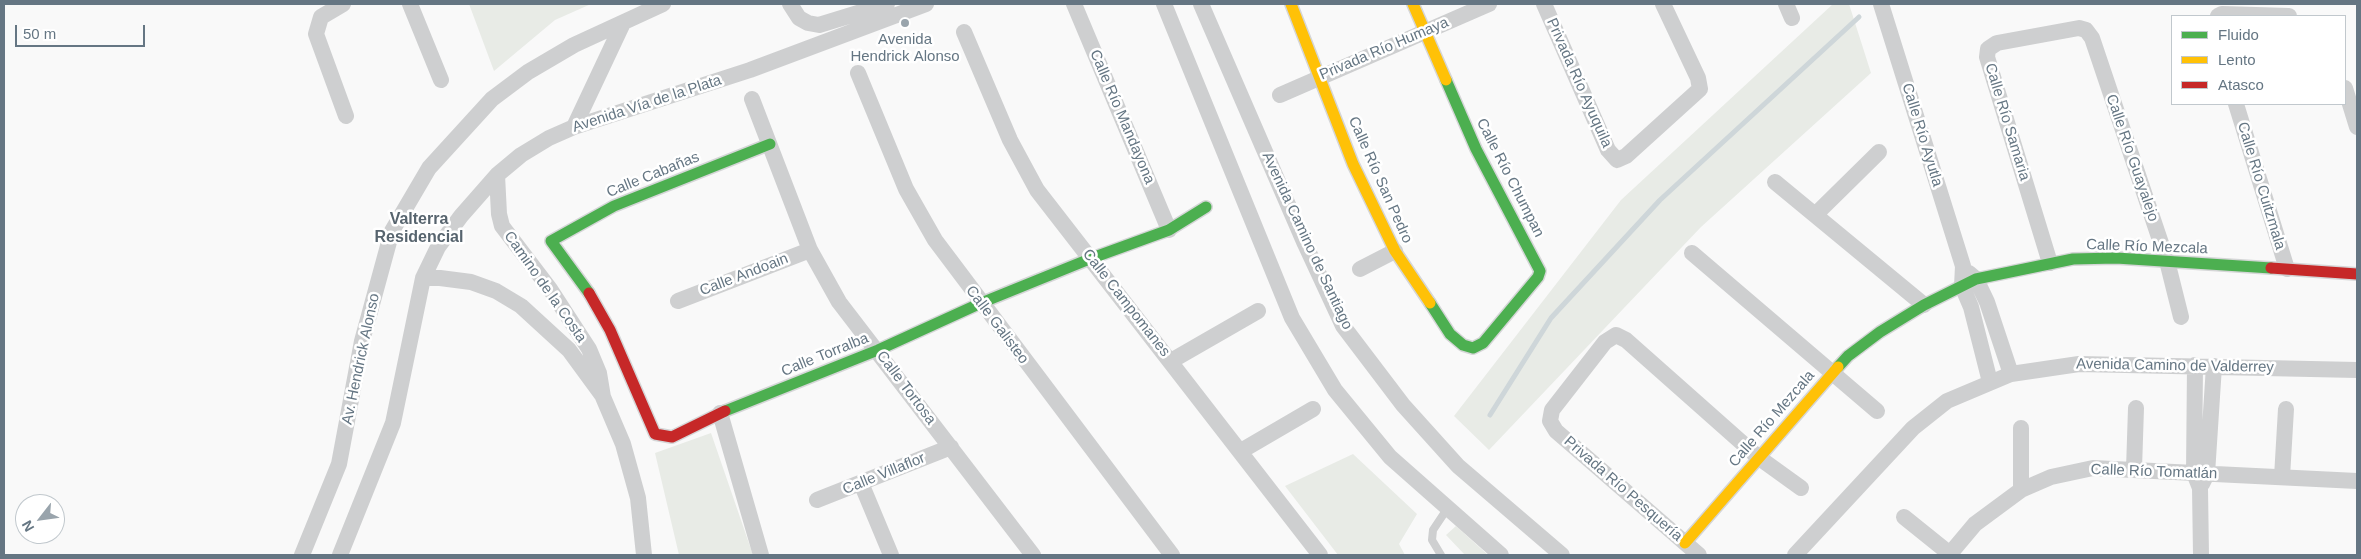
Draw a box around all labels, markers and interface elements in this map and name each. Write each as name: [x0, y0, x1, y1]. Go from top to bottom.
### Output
street label: Privada Río Humaya: [1317, 14, 1451, 84]
scale bar: [18, 15, 148, 47]
street label: Privada Río Ayuquila: [1542, 15, 1616, 151]
legend: [2171, 15, 2346, 105]
marker: Avenida Hendrick Alonso: [899, 17, 911, 29]
text: 50 m: [23, 25, 56, 42]
text: Fluido: [2218, 26, 2259, 43]
place label: Avenida Hendrick Alonso: [850, 31, 960, 66]
street label: Calle Río Mandayona: [1086, 47, 1158, 187]
text: Lento: [2218, 51, 2256, 68]
street label: Calle Río Samaria: [1981, 61, 2033, 183]
street label: Avenida Vía de la Plata: [570, 71, 724, 137]
text: Atasco: [2218, 76, 2264, 93]
street label: Calle Río Ayutla: [1898, 81, 1946, 189]
street label: Calle Río Guayalejo: [2102, 92, 2162, 224]
street label: Calle Río San Pedro: [1344, 114, 1416, 246]
street label: Calle Río Chumpan: [1472, 116, 1548, 240]
street label: Calle Río Cuitzmala: [2233, 120, 2289, 252]
street label: Calle Cabañas: [604, 148, 702, 202]
street label: Avenida Camino de Santiago: [1258, 149, 1356, 333]
district label: Valterra Residencial: [375, 210, 463, 248]
street label: Camino de la Costa: [500, 228, 590, 346]
street label: Calle Río Mezcala: [2086, 236, 2208, 258]
street label: Calle Campomanes: [1078, 246, 1174, 360]
street label: Calle Andoain: [697, 250, 791, 300]
street label: Calle Galisteo: [962, 282, 1032, 368]
street label: Av. Hendrick Alonso: [338, 292, 384, 426]
street label: Calle Torralba: [779, 329, 871, 381]
street label: Calle Tortosa: [872, 348, 940, 428]
street label: Avenida Camino de Valderrey: [2076, 355, 2274, 377]
street label: Calle Río Mezcala: [1725, 367, 1819, 471]
street label: Privada Río Pesquería: [1560, 433, 1686, 545]
street label: Calle Villaflor: [840, 449, 928, 499]
street label: Calle Río Tomatlán: [2090, 461, 2218, 483]
north arrow: [15, 494, 65, 544]
text: N: [18, 518, 37, 534]

